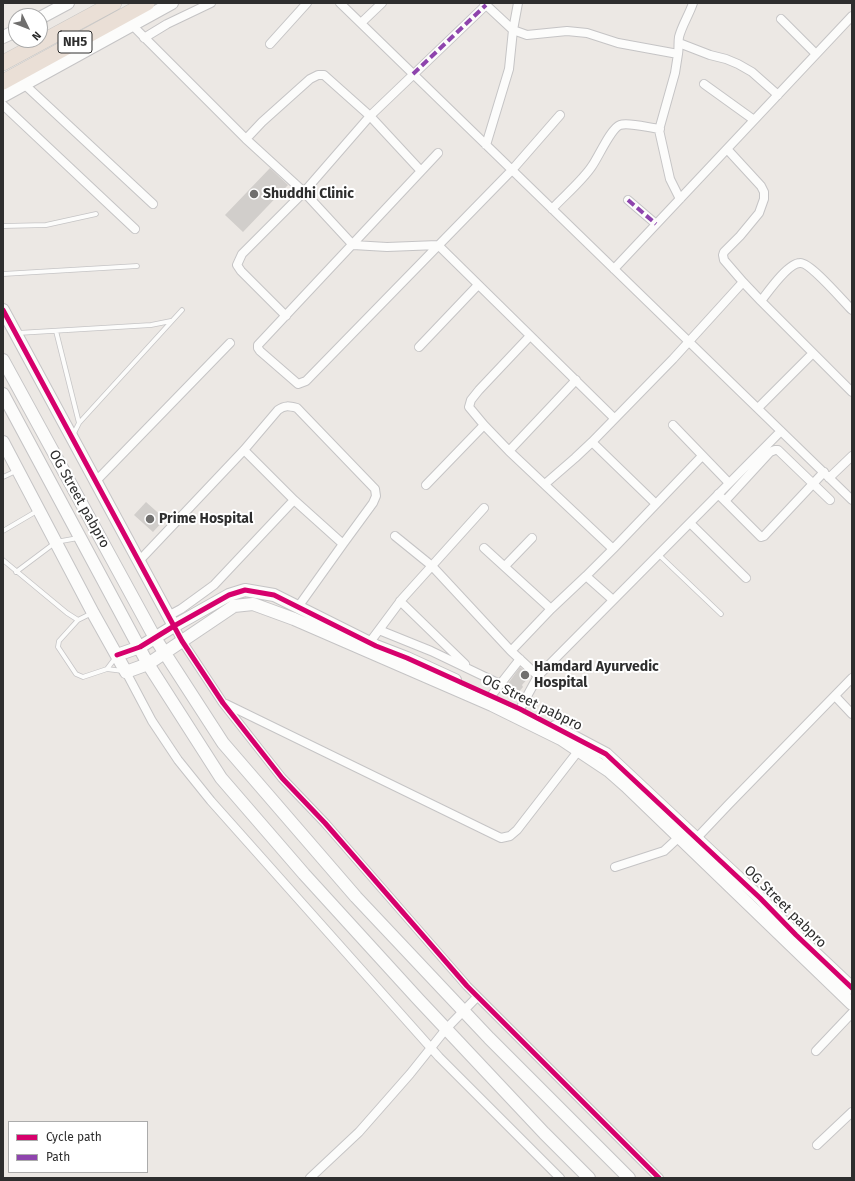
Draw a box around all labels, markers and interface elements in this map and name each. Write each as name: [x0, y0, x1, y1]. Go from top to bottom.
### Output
north arrow: [8, 8, 48, 48]
text: N: [29, 29, 44, 43]
road number: NH5: [58, 31, 92, 53]
place label: Shuddhi Clinic: [263, 186, 354, 202]
marker: Shuddhi Clinic: [248, 188, 260, 200]
street label: OG Street pabpro: [45, 447, 113, 551]
place label: Prime Hospital: [159, 511, 253, 527]
marker: Prime Hospital: [144, 513, 156, 525]
place label: Hamdard Ayurvedic Hospital: [534, 659, 659, 692]
marker: Hamdard Ayurvedic Hospital: [519, 669, 531, 681]
street label: OG Street pabpro: [479, 671, 585, 735]
street label: OG Street pabpro: [740, 862, 830, 952]
legend: [8, 1121, 148, 1173]
text: Cycle path: [46, 1130, 102, 1144]
text: Path: [46, 1150, 70, 1164]

